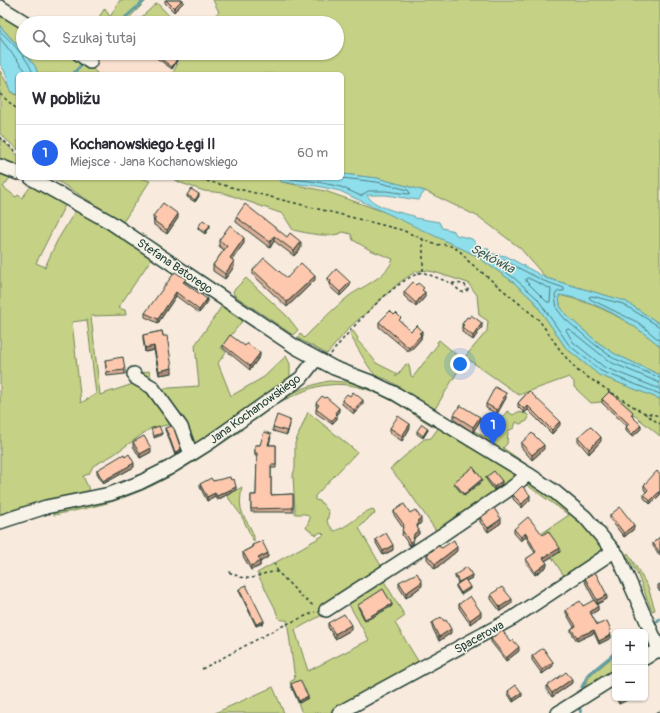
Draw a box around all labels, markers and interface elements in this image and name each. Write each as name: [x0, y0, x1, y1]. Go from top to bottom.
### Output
search box: [16, 16, 344, 60]
icon: search: [30, 27, 52, 49]
text: Szukaj tutaj: [62, 29, 136, 48]
text: W pobliżu: [32, 88, 100, 109]
text: Kochanowskiego Łęgi II: [70, 135, 216, 154]
text: 1: [42, 145, 48, 161]
text: 60 m: [297, 145, 328, 161]
text: Miejsce · Jana Kochanowskiego: [70, 154, 238, 170]
street label: Stefana Batorego: [134, 236, 216, 298]
water label: Sękówka: [468, 241, 518, 277]
your location: [450, 354, 470, 374]
street label: Jana Kochanowskiego: [207, 371, 304, 447]
pin: 1: [480, 412, 506, 445]
street label: Spacerowa: [452, 618, 507, 657]
map controls: [612, 629, 648, 701]
button: +: [612, 629, 648, 665]
button: −: [612, 665, 648, 701]

